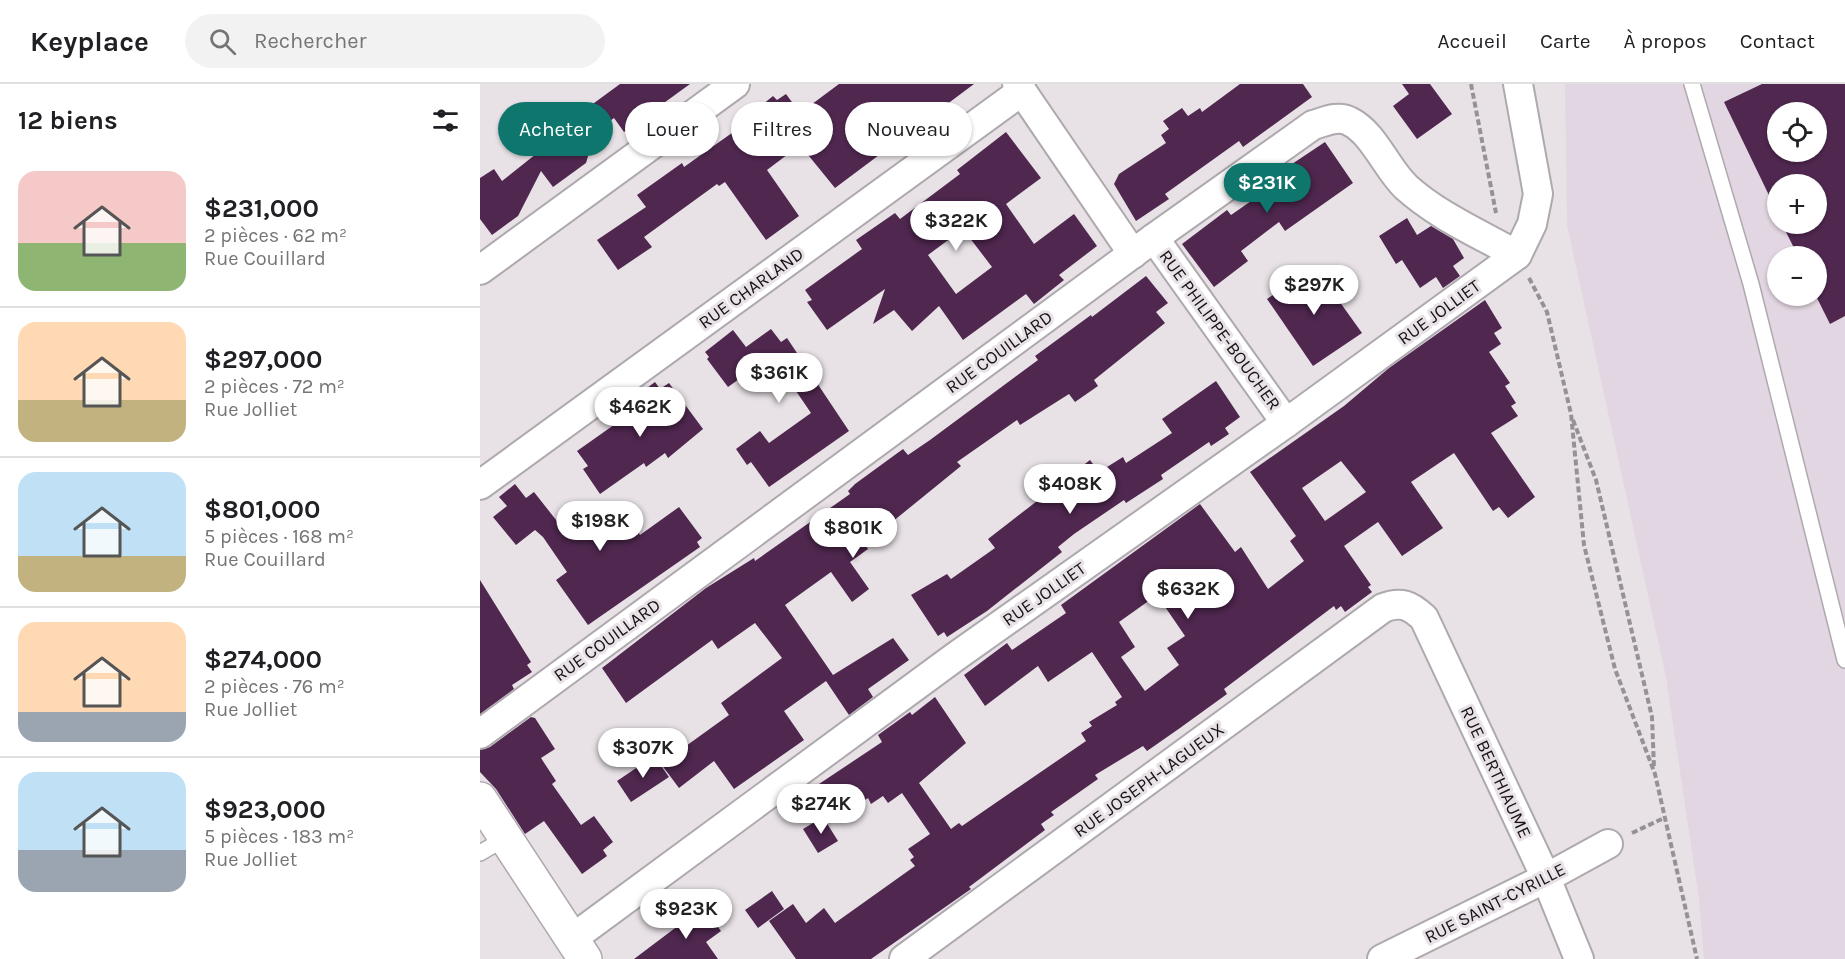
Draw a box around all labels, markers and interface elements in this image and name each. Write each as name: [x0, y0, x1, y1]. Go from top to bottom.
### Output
search box: [185, 14, 605, 68]
text: Keyplace: [30, 25, 149, 58]
icon: search: [206, 25, 239, 58]
text: Rechercher: [254, 28, 366, 54]
text: Accueil: [1438, 29, 1507, 53]
text: Carte: [1540, 29, 1591, 53]
text: À propos: [1624, 29, 1707, 53]
text: Contact: [1740, 29, 1815, 53]
chip: Acheter: [498, 102, 613, 156]
chip: Louer: [625, 102, 719, 156]
chip: Filtres: [731, 102, 833, 156]
chip: Nouveau: [845, 102, 972, 156]
map controls: [1767, 102, 1827, 306]
button: locate: [1767, 102, 1827, 162]
icon: filters: [429, 104, 462, 137]
text: 12 biens: [18, 105, 118, 136]
pin: $231K: [1225, 163, 1309, 214]
text: $231K: [1238, 171, 1296, 194]
button: +: [1767, 174, 1827, 234]
text: $231,000: [204, 193, 319, 224]
icon: home: [66, 195, 138, 267]
pin: $322K: [914, 201, 998, 252]
text: $322K: [924, 209, 988, 232]
text: 2 pièces · 62 m²: [204, 224, 347, 247]
street label: RUE CHARLAND: [694, 242, 808, 334]
street label: RUE PHILIPPE-BOUCHER: [1154, 246, 1286, 414]
button: −: [1767, 246, 1827, 306]
text: Rue Couillard: [204, 247, 326, 270]
pin: $297K: [1272, 265, 1356, 316]
text: $297K: [1283, 273, 1345, 296]
street label: RUE JOLLIET: [1393, 275, 1485, 349]
street label: RUE COUILLARD: [941, 306, 1057, 398]
text: $297,000: [204, 344, 322, 375]
icon: home: [66, 346, 138, 418]
pin: $361K: [737, 353, 821, 404]
text: $361K: [750, 361, 808, 384]
text: 2 pièces · 72 m²: [204, 375, 345, 398]
pin: $462K: [598, 387, 682, 438]
text: $462K: [609, 395, 672, 418]
text: Rue Jolliet: [204, 398, 297, 421]
pin: $408K: [1028, 464, 1112, 515]
text: $408K: [1038, 472, 1102, 495]
text: $801,000: [204, 494, 320, 525]
icon: home: [66, 496, 138, 568]
pin: $198K: [558, 501, 642, 552]
pin: $801K: [811, 508, 895, 559]
text: $198K: [570, 509, 630, 532]
text: $801K: [823, 516, 883, 539]
text: 5 pièces · 168 m²: [204, 525, 354, 548]
text: Rue Couillard: [204, 548, 326, 571]
street label: RUE JOLLIET: [998, 557, 1090, 631]
pin: $632K: [1146, 569, 1230, 620]
text: $632K: [1156, 577, 1220, 600]
street label: RUE COUILLARD: [549, 594, 665, 686]
text: $274,000: [204, 644, 322, 675]
icon: home: [66, 646, 138, 718]
text: 2 pièces · 76 m²: [204, 675, 345, 698]
text: Rue Jolliet: [204, 698, 297, 721]
street label: RUE BERTHIAUME: [1456, 703, 1536, 841]
street label: RUE JOSEPH-LAGUEUX: [1069, 718, 1229, 842]
pin: $307K: [601, 728, 685, 779]
text: $307K: [612, 736, 674, 759]
pin: $274K: [779, 784, 863, 835]
text: $274K: [791, 792, 851, 815]
text: $923,000: [204, 794, 326, 825]
icon: home: [66, 796, 138, 868]
text: 5 pièces · 183 m²: [204, 825, 354, 848]
text: Rue Jolliet: [204, 848, 297, 871]
street label: RUE SAINT-CYRILLE: [1421, 858, 1569, 948]
pin: $923K: [644, 889, 728, 940]
text: $923K: [654, 897, 718, 920]

